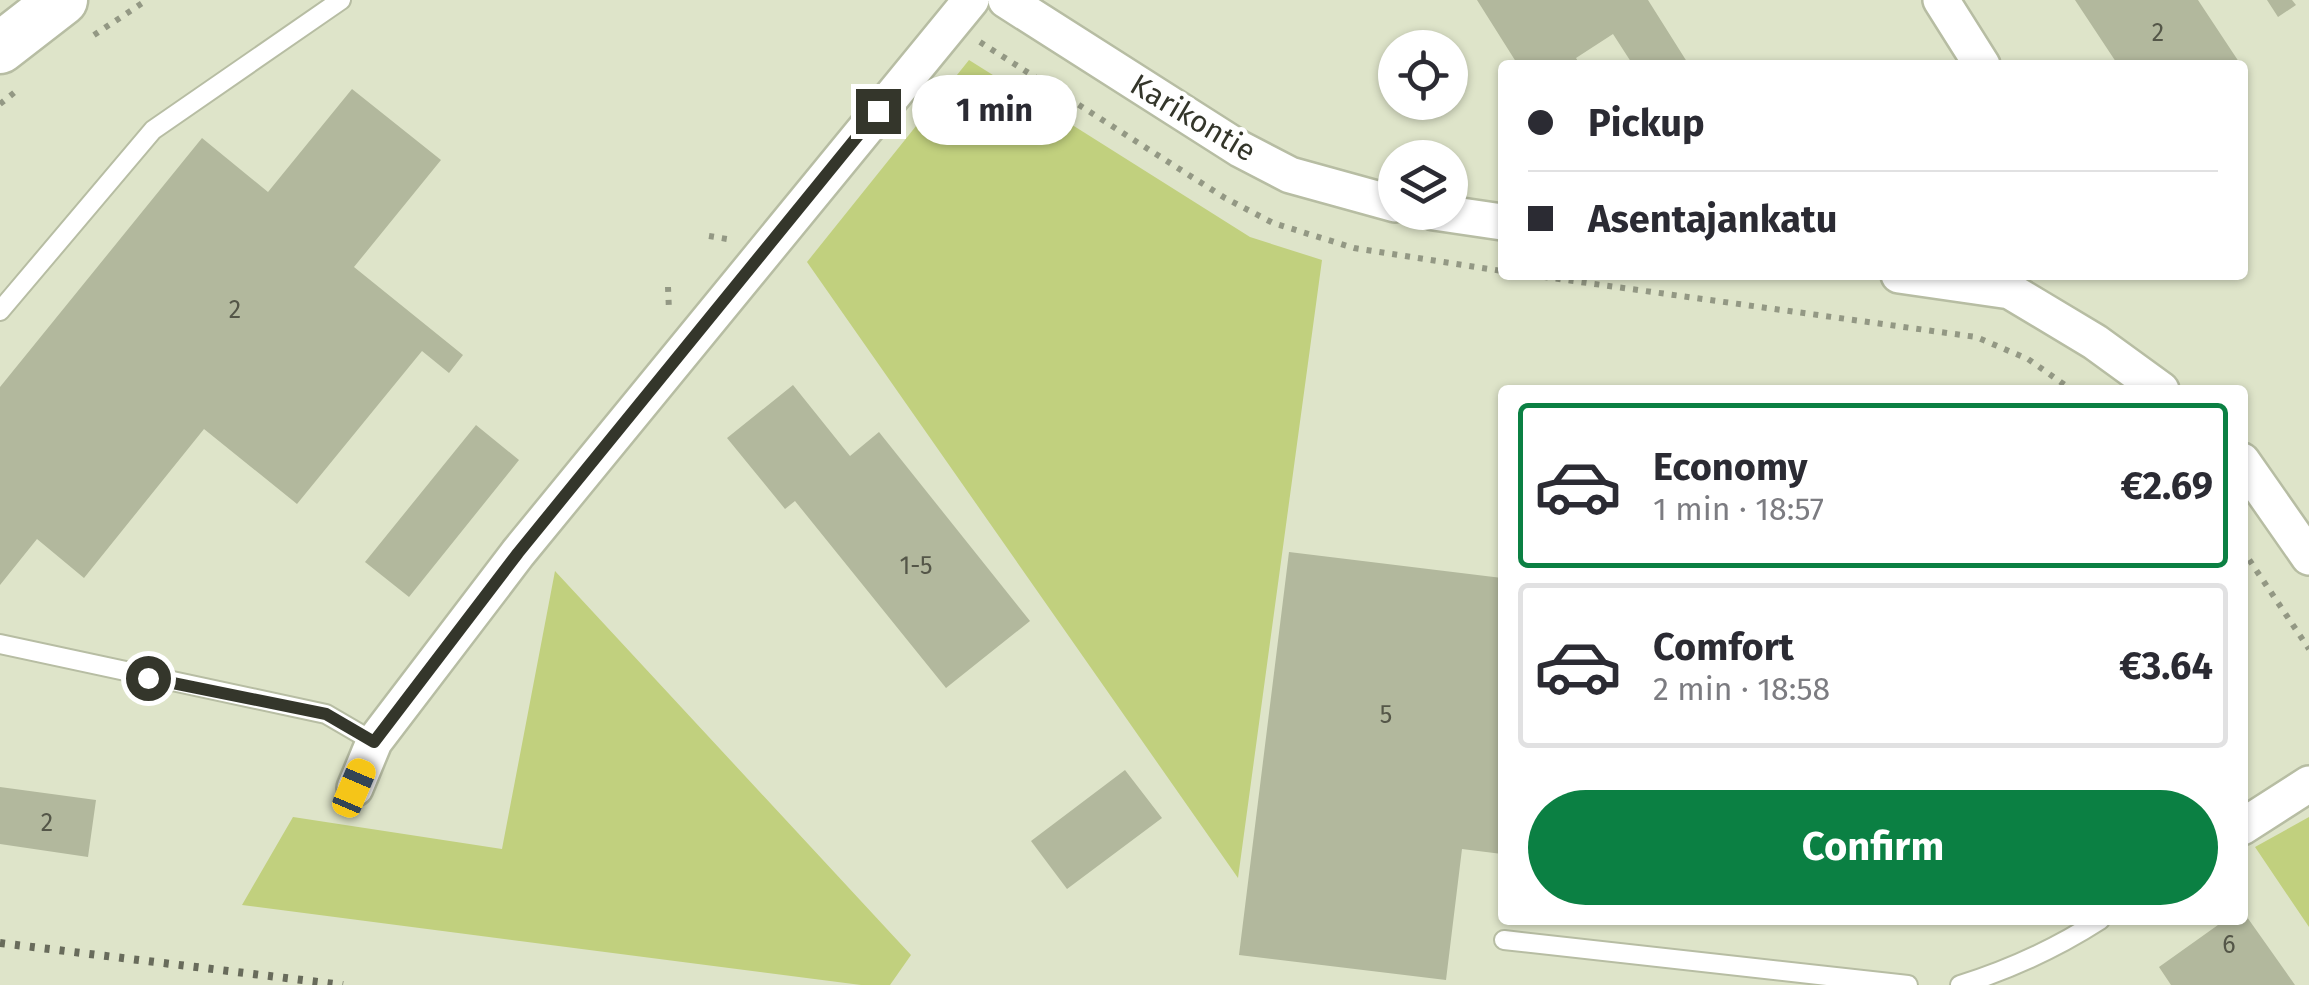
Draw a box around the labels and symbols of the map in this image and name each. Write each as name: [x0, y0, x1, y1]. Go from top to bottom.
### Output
house number: 2: [2152, 18, 2164, 48]
street label: Karikontie: [1124, 67, 1262, 169]
callout: 1 min: [913, 76, 1078, 146]
route end: [856, 89, 901, 134]
house number: 2: [229, 295, 241, 325]
house number: 1-5: [899, 551, 933, 581]
route start: [126, 656, 171, 701]
house number: 5: [1380, 700, 1392, 730]
car: [328, 755, 380, 821]
house number: 2: [41, 808, 53, 838]
house number: 6: [2222, 930, 2236, 960]

